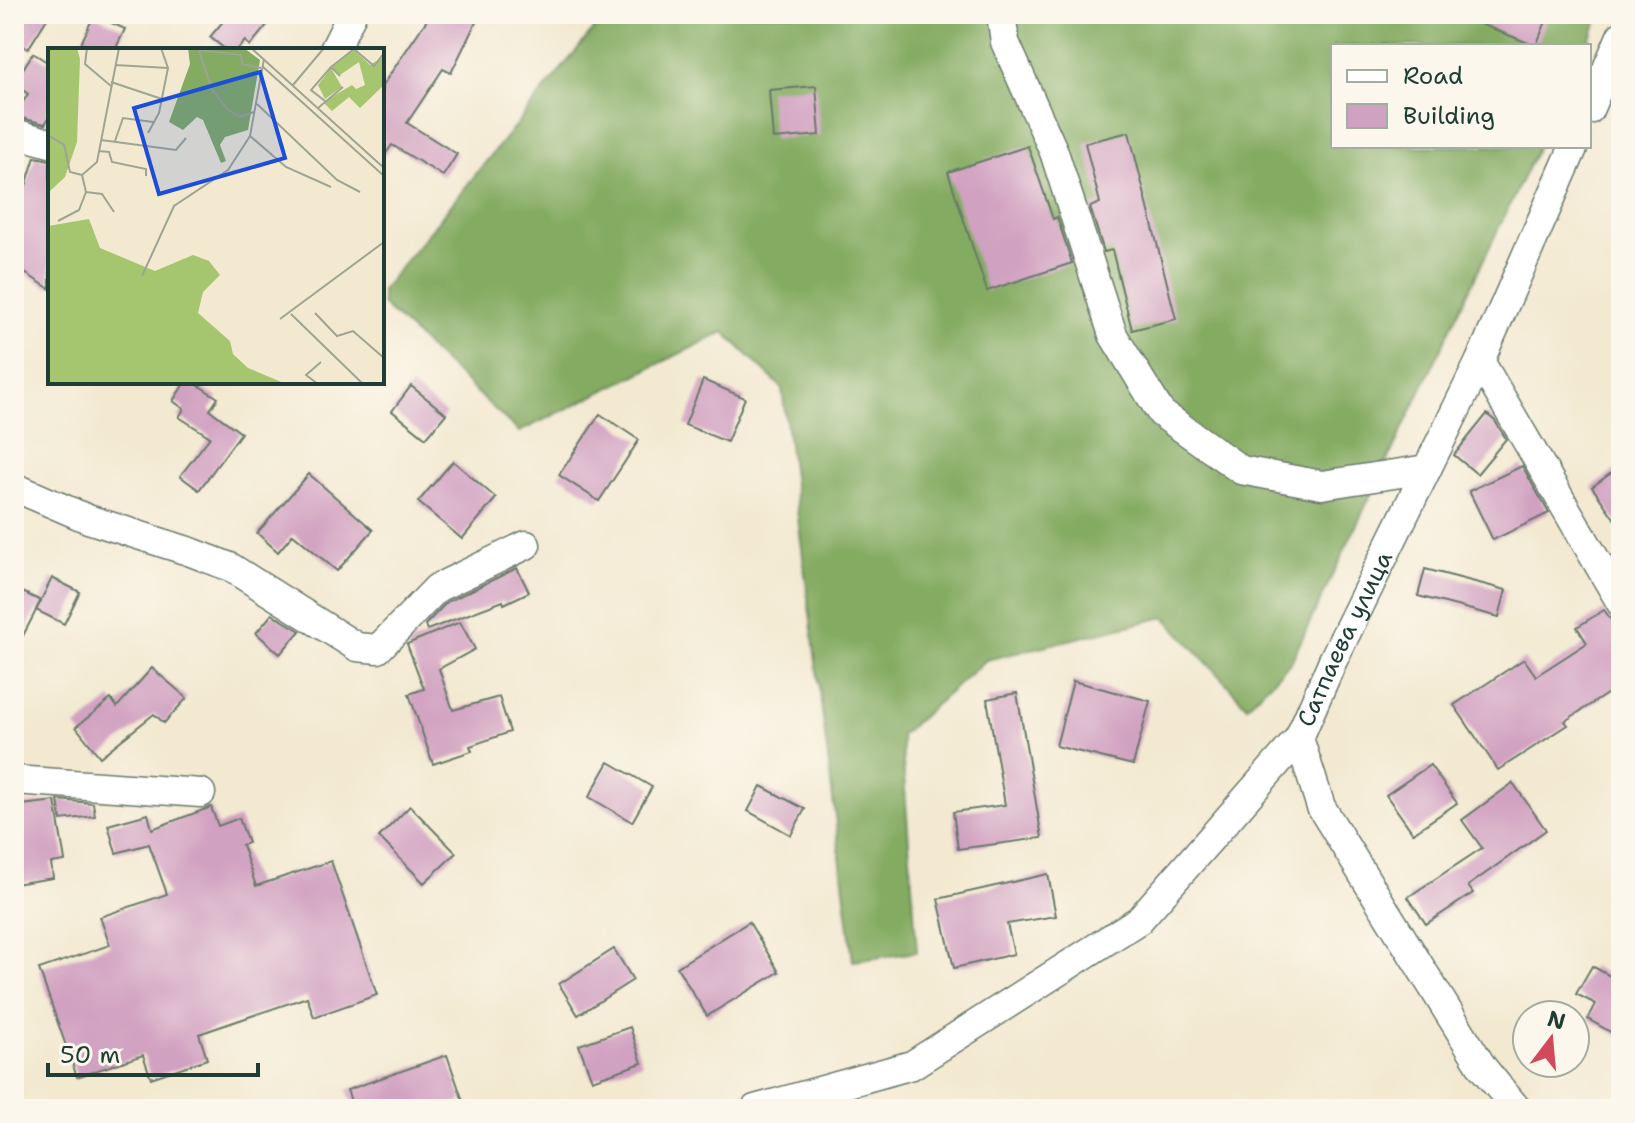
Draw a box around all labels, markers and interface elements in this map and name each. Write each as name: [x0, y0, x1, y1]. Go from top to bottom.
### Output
legend: [1331, 44, 1591, 148]
inset map: [48, 48, 384, 384]
text: Road: [1403, 60, 1463, 92]
text: Building: [1403, 100, 1495, 132]
street label: Сатпаева улица: [1290, 546, 1400, 732]
north arrow: [1511, 999, 1591, 1079]
text: N: [1544, 1004, 1569, 1037]
scale bar: [48, 1027, 258, 1077]
text: 50 m: [60, 1039, 120, 1071]

